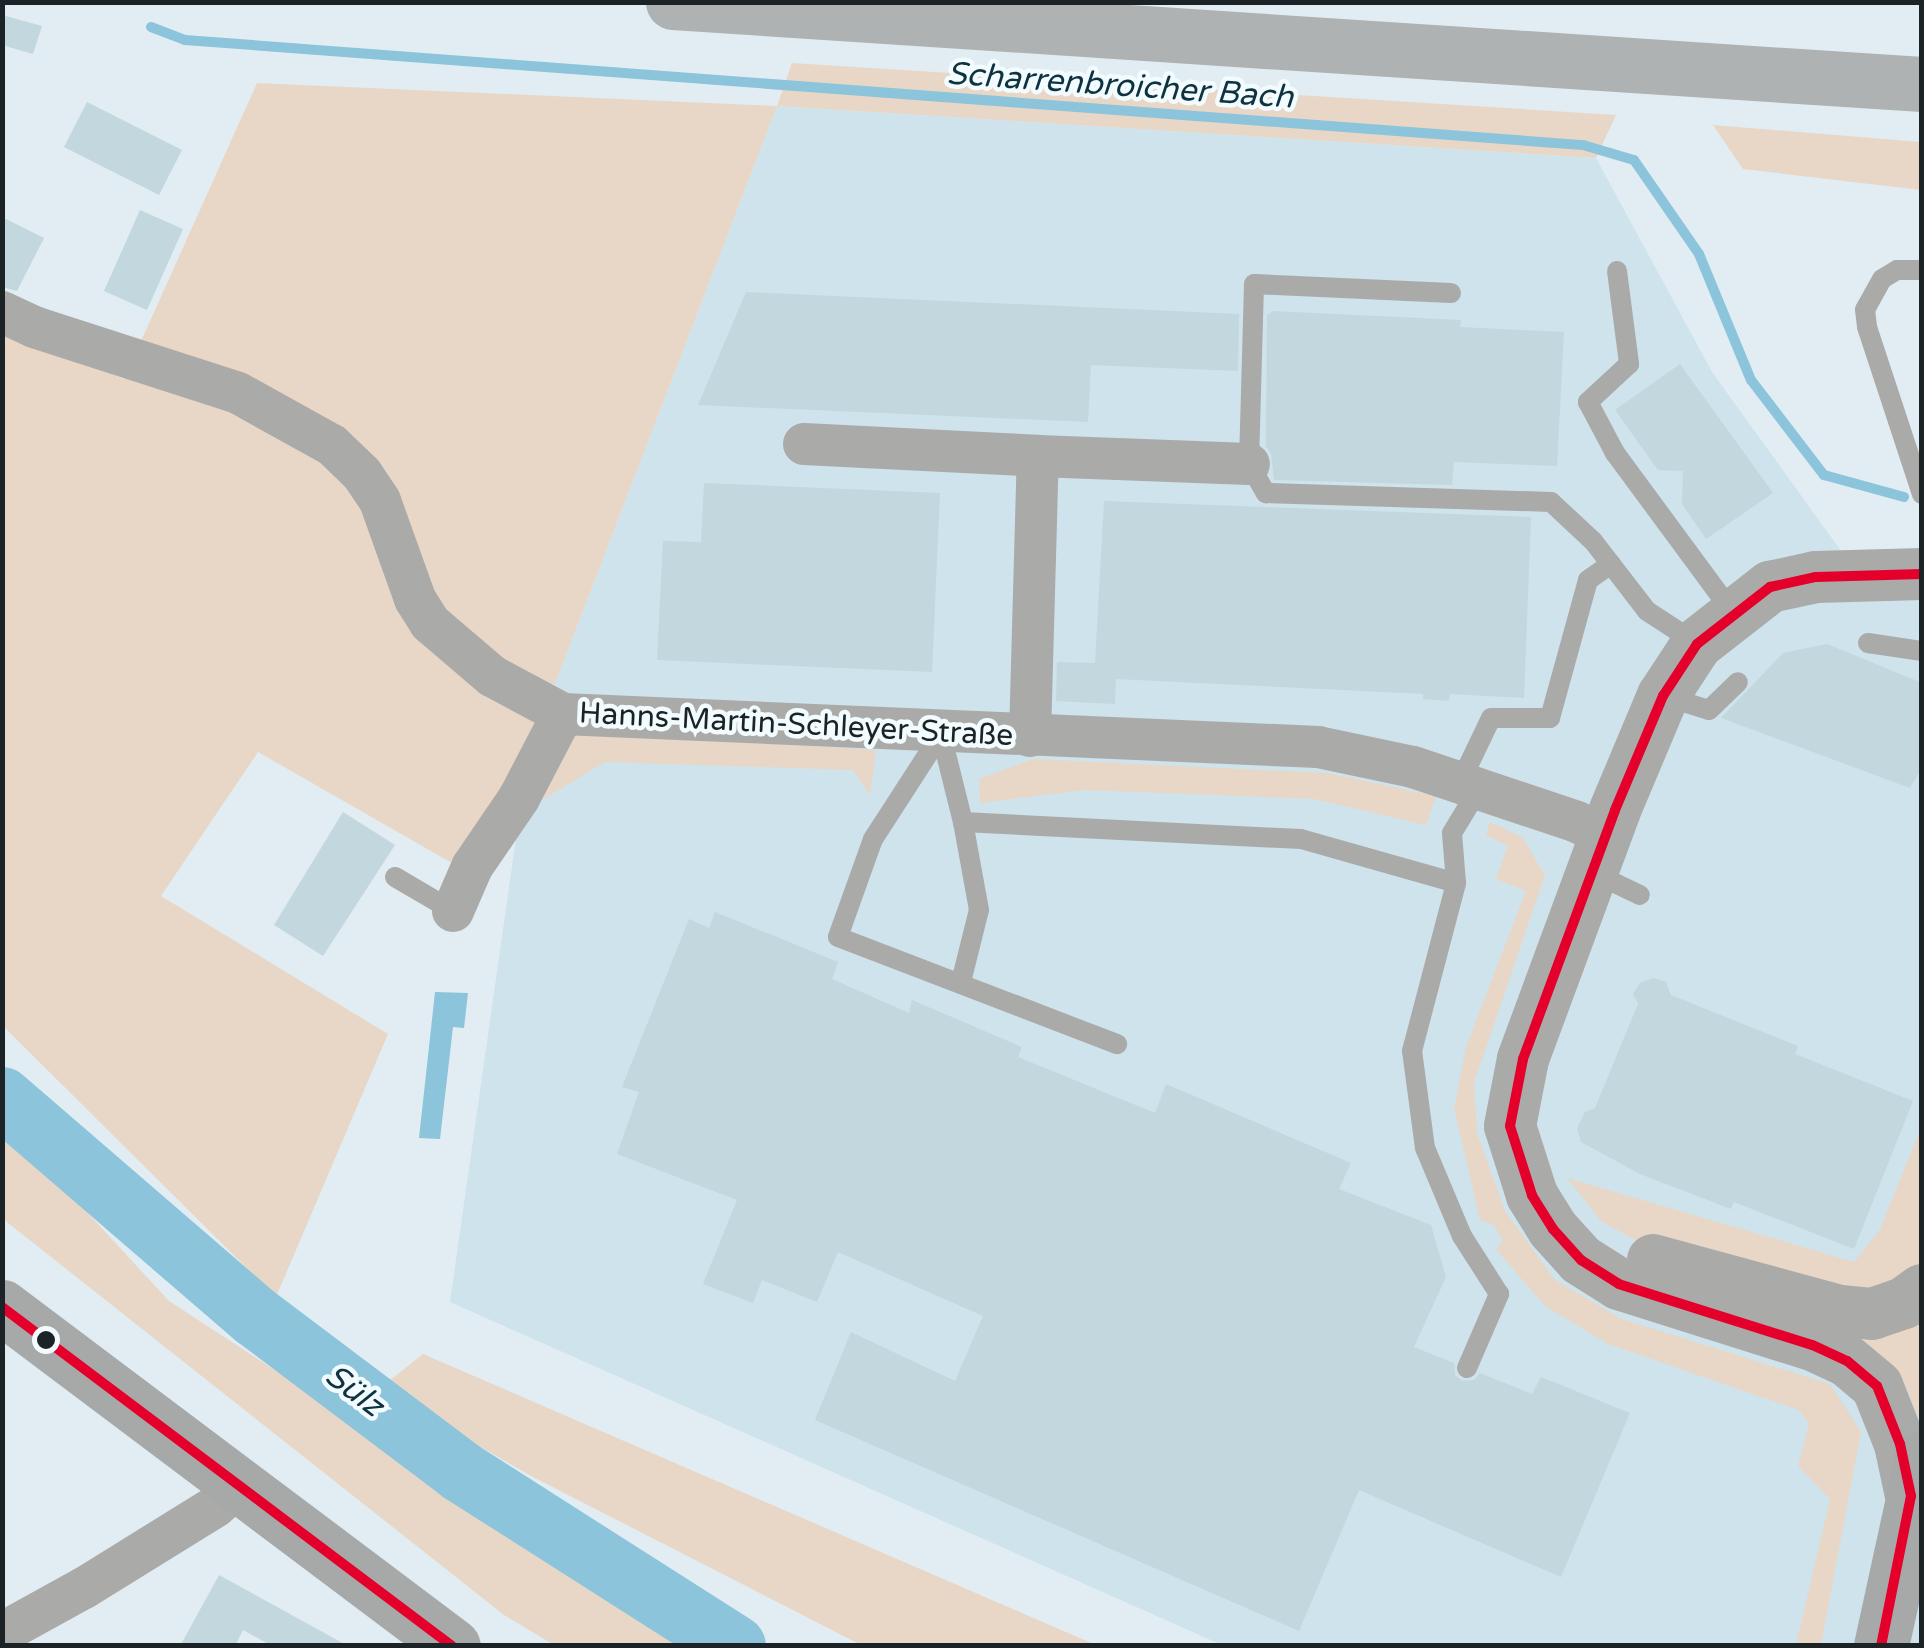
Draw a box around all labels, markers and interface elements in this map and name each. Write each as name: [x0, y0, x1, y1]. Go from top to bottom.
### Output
water label: Scharrenbroicher Bach: [945, 55, 1295, 117]
street label: Hanns-Martin-Schleyer-Straße: [578, 696, 1014, 754]
unlabelled marker: [36, 1330, 56, 1350]
water label: Sülz: [317, 1357, 391, 1425]

